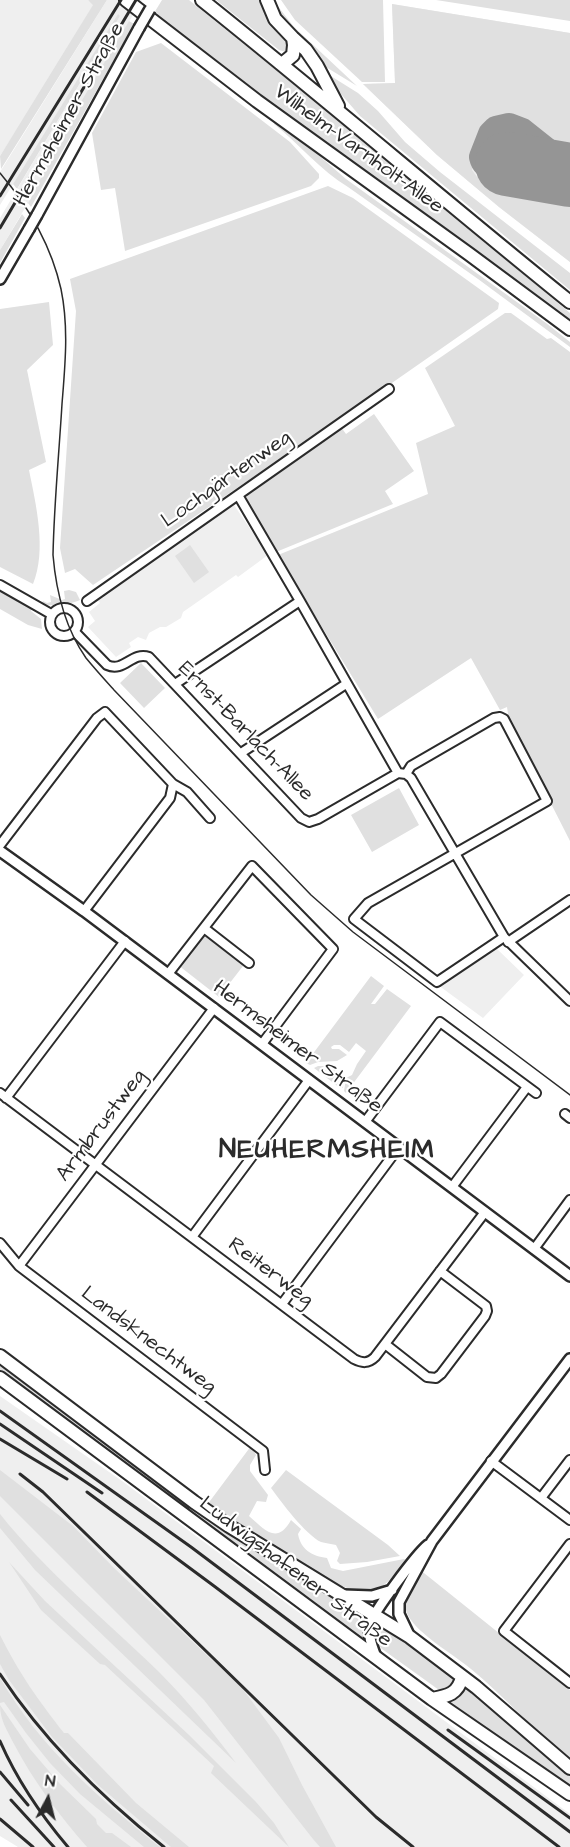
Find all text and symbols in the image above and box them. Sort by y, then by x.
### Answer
street label: Hermsheimer Straße [9,19,131,211]
street label: Wilhelm-Varnholt-Allee [268,80,448,220]
street label: Lochgärtenweg [157,426,297,534]
street label: Ernst-Barlach-Allee [172,657,318,807]
street label: Hermsheimer Straße [207,976,387,1120]
street label: Armbrustweg [52,1065,152,1187]
district label: NEUHERMSHEIM [219,1135,435,1167]
street label: Reiterweg [222,1233,318,1313]
street label: Landsknechtweg [75,1282,221,1400]
street label: Ludwigshafener Straße [194,1492,396,1654]
north arrow [18,1769,78,1829]
text: N [44,1770,57,1793]

